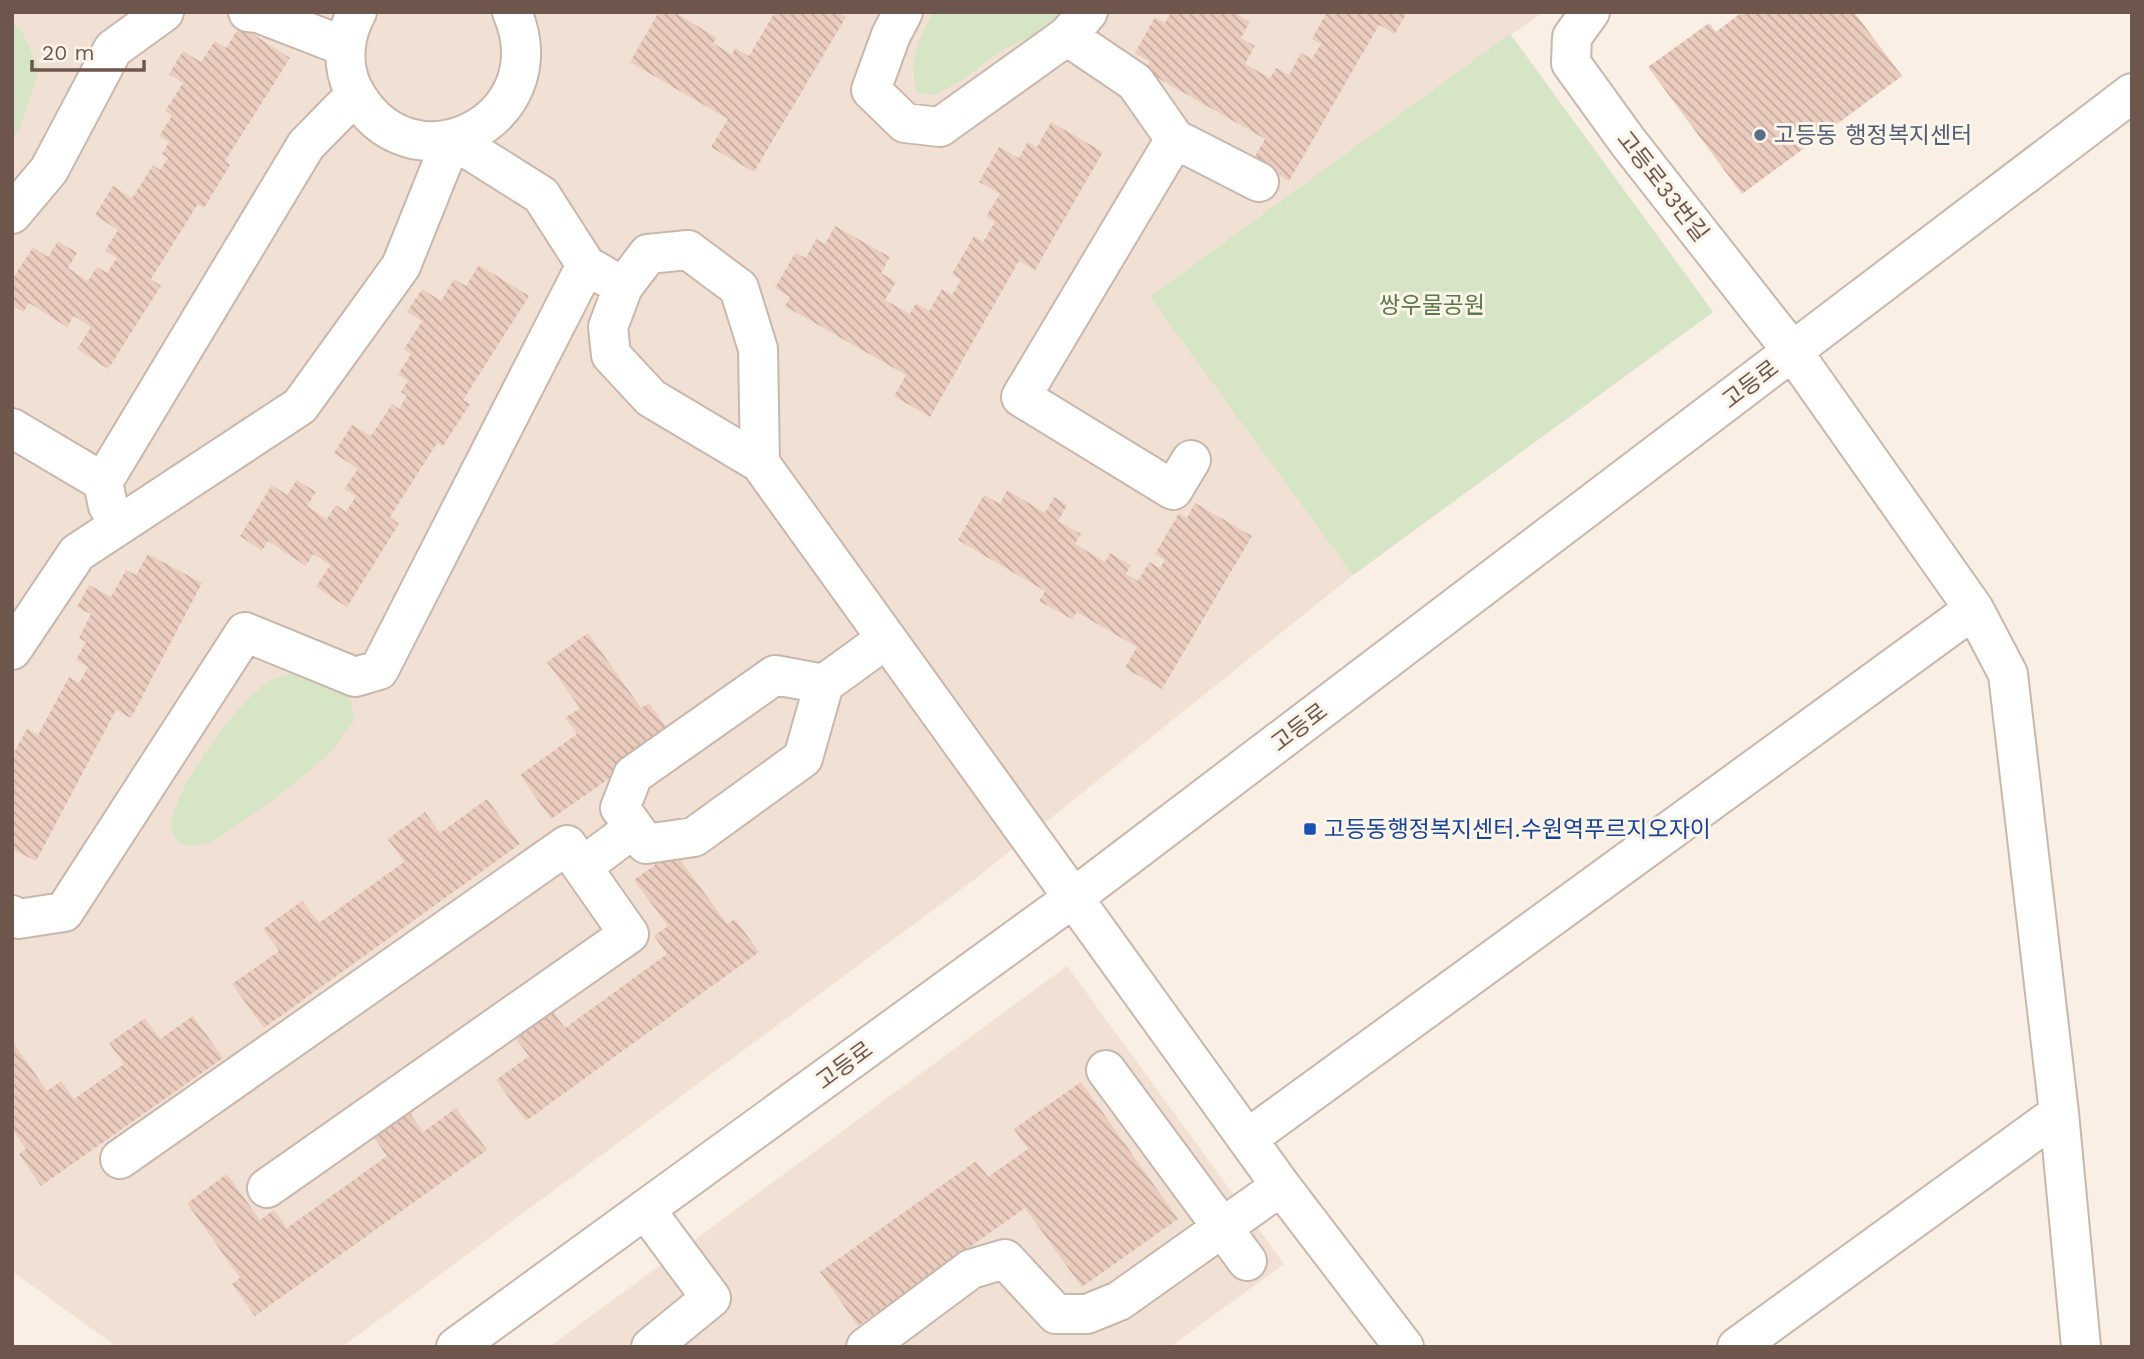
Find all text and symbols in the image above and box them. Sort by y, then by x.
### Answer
scale bar [32,28,144,72]
text: 20 m [42,40,94,65]
place label: 고등동 행정복지센터 [1774,122,1972,149]
street label: 고등로33번길 [1611,126,1714,247]
marker: 고등동 행정복지센터 [1752,127,1768,143]
park label: 쌍우물공원 [1379,292,1485,319]
street label: 고등로 [1717,355,1784,414]
street label: 고등로 [1266,698,1333,757]
place label: 고등동행정복지센터.수원역푸르지오자이 [1324,816,1711,843]
marker: 고등동행정복지센터.수원역푸르지오자이 [1302,821,1318,837]
street label: 고등로 [811,1036,878,1095]

